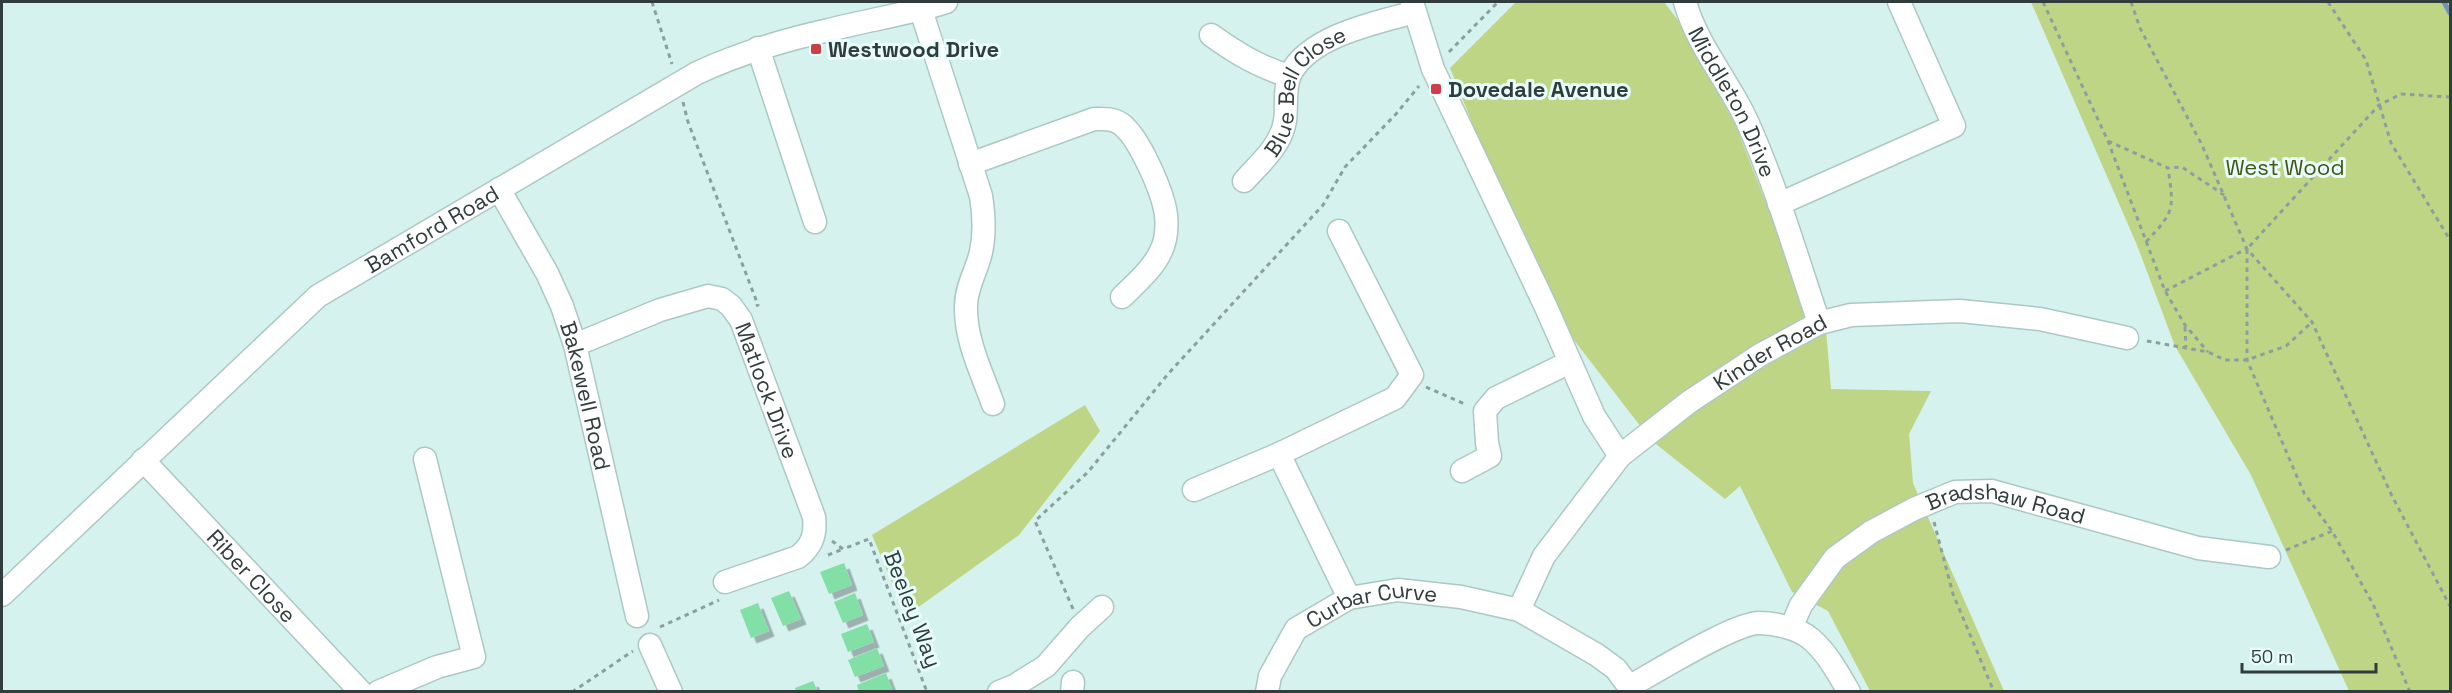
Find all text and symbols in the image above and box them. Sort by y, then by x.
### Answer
street label: Blue Bell Close [1258,20,1350,162]
street label: Middleton Drive [1682,22,1783,181]
place label: Westwood Drive [828,35,999,63]
marker: Westwood Drive [809,42,823,56]
place label: Dovedale Avenue [1448,75,1629,103]
marker: Dovedale Avenue [1429,82,1443,96]
park label: West Wood [2225,153,2345,181]
street label: Bamford Road [360,179,504,279]
street label: Kinder Road [1708,307,1832,396]
street label: Bakewell Road [554,318,617,473]
street label: Matlock Drive [729,318,805,463]
street label: Bradshaw Road [1921,477,2089,530]
street label: Riber Close [201,523,303,629]
street label: Beeley Way [878,547,948,671]
street label: Curbar Curve [1301,575,1439,634]
scale bar [2242,636,2376,674]
text: 50 m [2251,645,2293,668]

